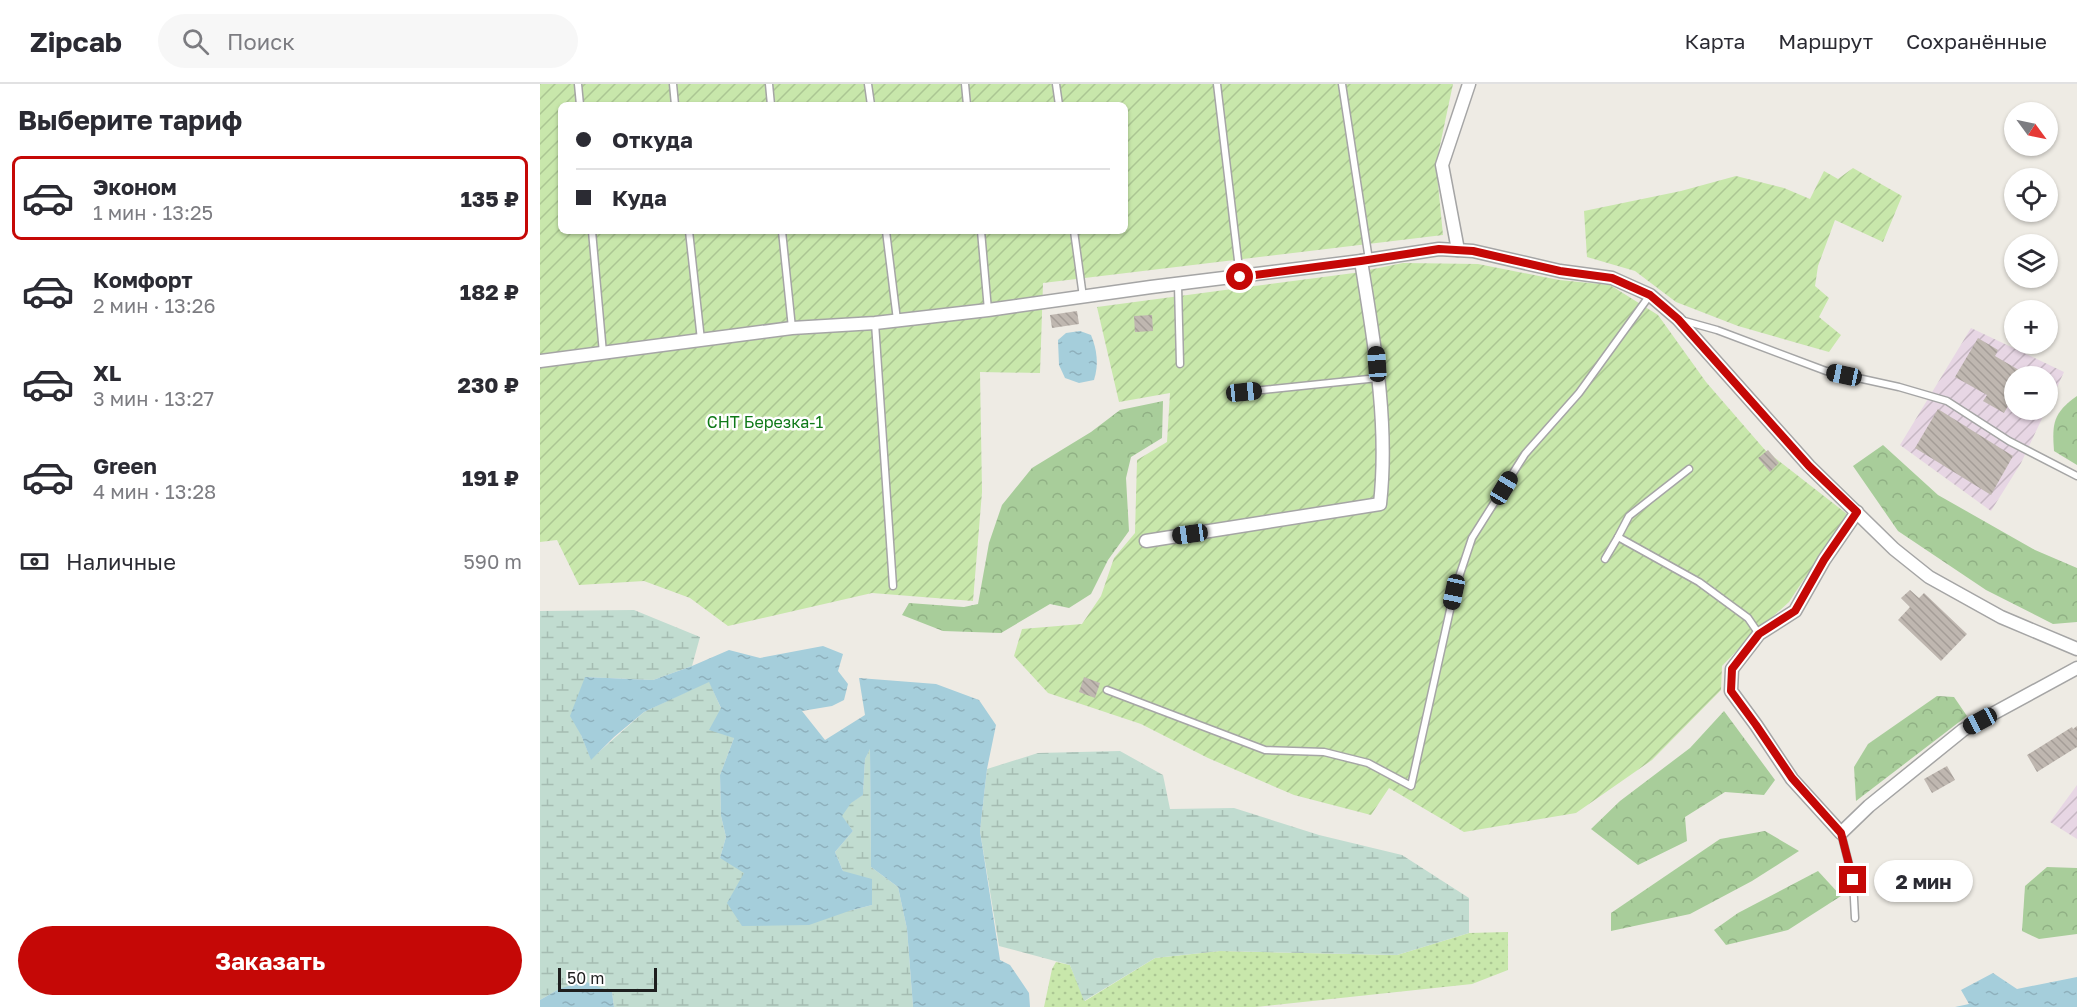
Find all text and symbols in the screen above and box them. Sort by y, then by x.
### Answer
search box [158,14,578,68]
text: Zipcab [30,25,122,58]
icon: search [179,25,212,58]
text: Поиск [227,28,295,55]
text: Карта [1684,28,1745,54]
text: Маршрут [1778,28,1873,54]
text: Сохранённые [1906,28,2047,54]
north arrow [2004,102,2058,156]
map controls [2004,102,2058,420]
text: Выберите тариф [18,104,242,136]
text: Откуда [612,126,693,153]
button: locate [2004,168,2058,222]
icon: car [21,171,75,225]
text: Эконом [93,173,177,200]
text: Куда [612,184,667,211]
text: 135 ₽ [460,185,519,212]
text: 1 мин · 13:25 [93,200,213,224]
button: layers [2004,234,2058,288]
route start [1226,263,1253,290]
icon: car [21,264,75,318]
text: Комфорт [93,266,193,293]
text: 182 ₽ [460,278,519,305]
text: 2 мин · 13:26 [93,293,216,317]
button: + [2004,300,2058,354]
car [1367,345,1387,383]
icon: car [21,357,75,411]
text: XL [93,359,121,386]
car [1825,362,1863,388]
button: − [2004,366,2058,420]
text: 230 ₽ [458,371,519,398]
car [1225,381,1263,403]
text: 3 мин · 13:27 [93,386,214,410]
park label: СНТ Березка-1 [707,412,823,432]
icon: car [21,450,75,504]
text: Green [93,452,157,479]
text: 191 ₽ [462,464,519,491]
car [1487,468,1521,508]
text: 4 мин · 13:28 [93,479,216,503]
car [1171,523,1209,545]
icon: cash [18,545,51,578]
text: Наличные [66,548,176,575]
text: 590 m [463,549,522,573]
car [1441,573,1467,611]
car [1960,705,2000,737]
callout: 2 мин [1874,859,1973,901]
route end [1839,866,1866,893]
text: 2 мин [1896,869,1952,893]
button: Заказать [18,926,522,995]
scale bar [558,965,657,992]
text: 50 m [567,968,604,988]

